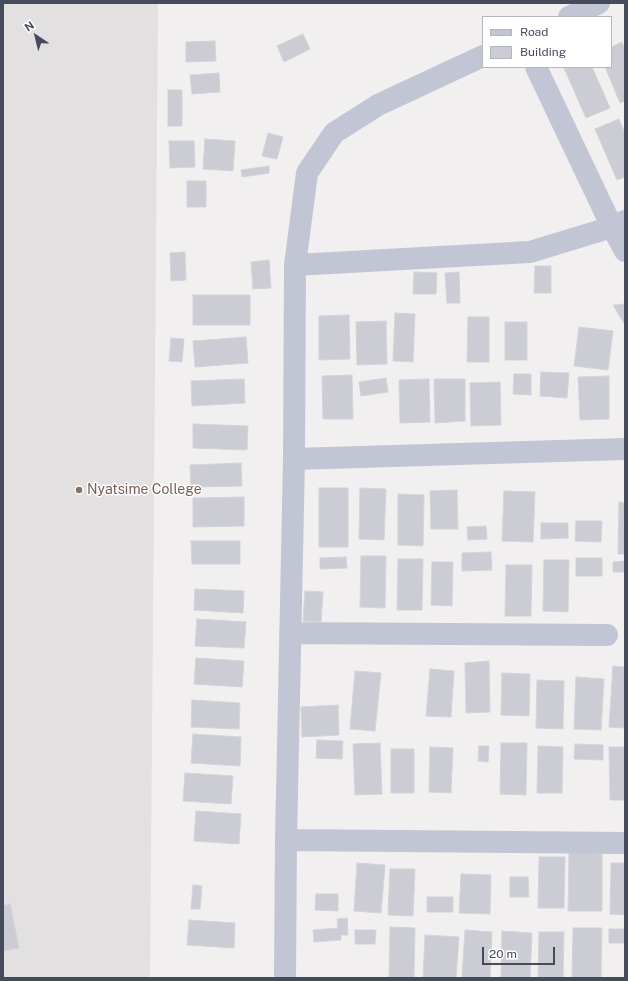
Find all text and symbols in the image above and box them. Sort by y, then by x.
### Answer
north arrow [16,16,56,56]
legend [482,16,612,68]
text: N [22,19,36,34]
text: Road [520,25,548,39]
text: Building [520,45,566,59]
place label: Nyatsime College [87,482,202,498]
marker: Nyatsime College [74,485,84,495]
scale bar [484,939,557,965]
text: 20 m [489,947,517,961]

